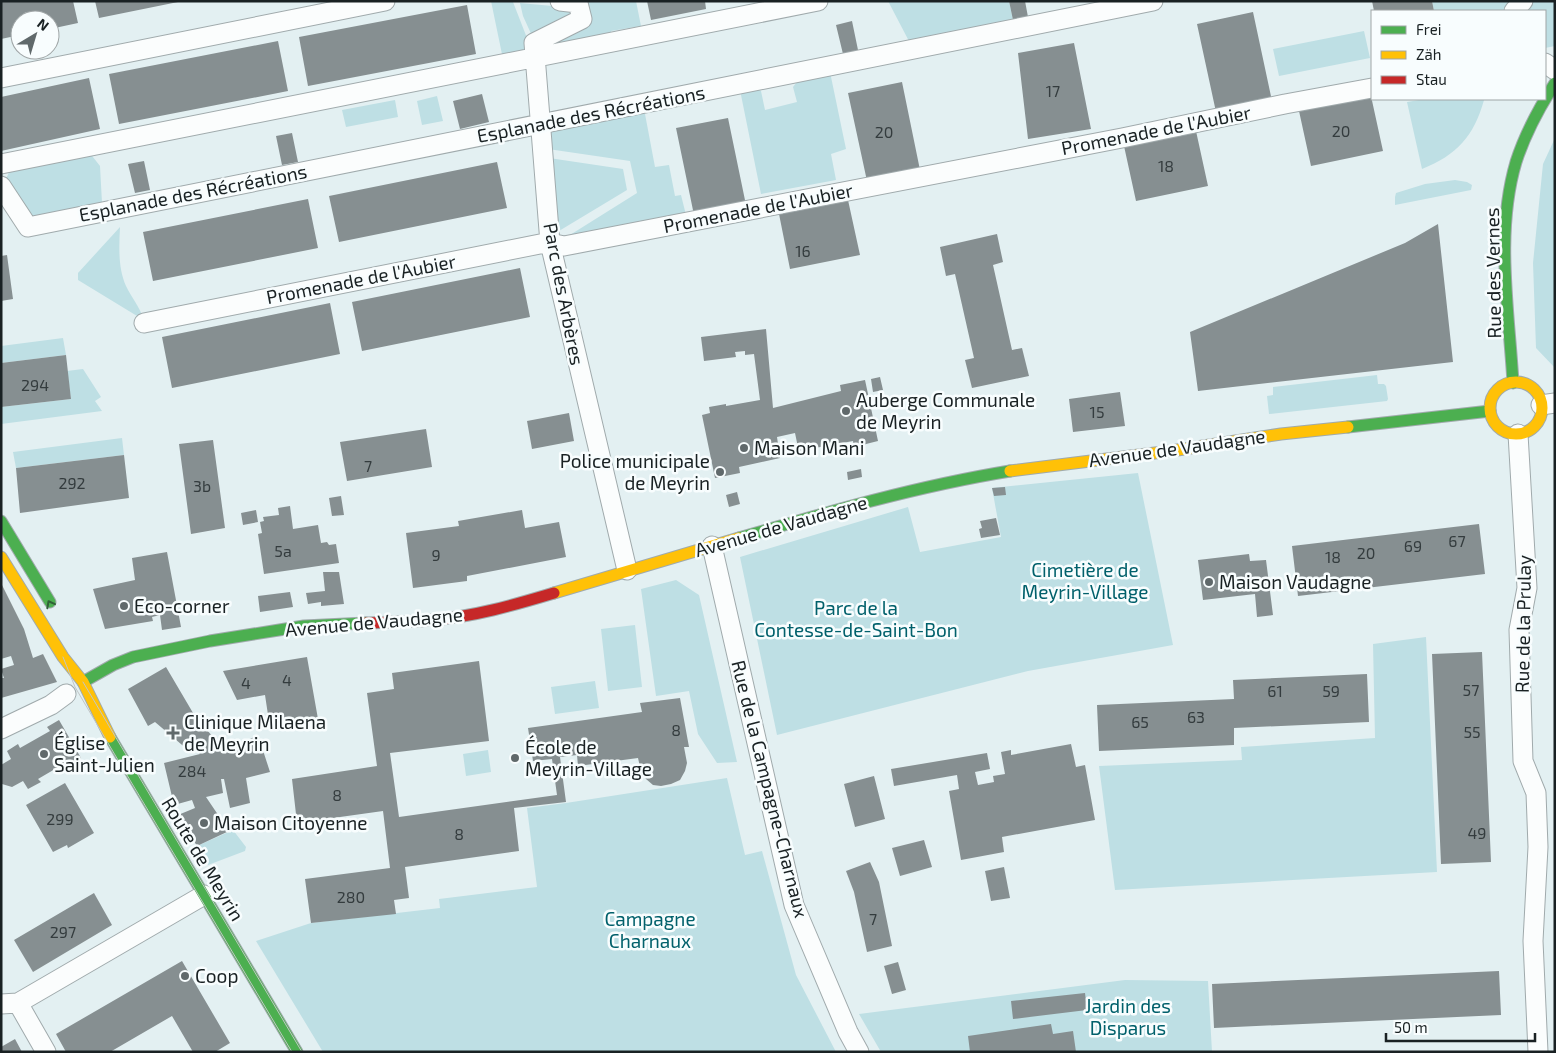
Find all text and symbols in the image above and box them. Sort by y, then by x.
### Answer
north arrow [10,10,60,60]
legend [1371,10,1546,100]
text: N [34,15,53,34]
text: Frei [1416,20,1441,38]
text: Zäh [1416,45,1441,63]
text: Stau [1416,70,1447,88]
street label: Esplanade des Récréations [475,80,707,147]
house number: 17 [1046,81,1060,100]
street label: Promenade de l'Aubier [1059,100,1253,159]
house number: 20 [1332,121,1350,140]
house number: 20 [875,122,893,141]
house number: 18 [1158,156,1174,175]
street label: Esplanade des Récréations [77,159,309,226]
street label: Promenade de l'Aubier [661,178,855,237]
street label: Rue des Vernes [1480,207,1505,339]
street label: Parc des Arbères [539,221,590,367]
house number: 16 [795,241,811,260]
street label: Promenade de l'Aubier [264,249,458,308]
house number: 294 [21,375,49,394]
place label: Auberge Communale de Meyrin [856,388,1035,433]
house number: 15 [1090,402,1104,421]
marker: Auberge Communale de Meyrin [840,405,852,417]
street label: Avenue de Vaudagne [1087,424,1267,471]
place label: Maison Mani [754,436,864,459]
marker: Maison Mani [738,442,750,454]
place label: Police municipale de Meyrin [560,449,710,494]
house number: 7 [364,456,372,475]
marker: Police municipale de Meyrin [714,466,726,478]
house number: 292 [58,473,86,492]
house number: 3b [193,476,211,495]
street label: Avenue de Vaudagne [692,490,870,561]
house number: 67 [1448,531,1466,550]
house number: 69 [1404,536,1422,555]
house number: 5a [274,541,292,560]
house number: 20 [1357,543,1375,562]
house number: 9 [431,545,441,564]
house number: 18 [1325,547,1341,566]
street label: Rue de la Prulay [1510,555,1535,693]
park label: Cimetière de Meyrin-Village [1021,558,1149,603]
place label: Maison Vaudagne [1219,570,1372,593]
marker: Maison Vaudagne [1203,576,1215,588]
place label: Eco-corner [134,594,230,617]
park label: Parc de la Contesse-de-Saint-Bon [754,596,958,641]
marker: Eco-corner [118,600,130,612]
one-way arrow [47,601,57,610]
street label: Avenue de Vaudagne [284,602,464,641]
street label: Rue de la Campagne-Charnaux [727,658,814,920]
house number: 4 [282,670,292,689]
house number: 4 [241,673,251,692]
house number: 57 [1463,680,1479,699]
house number: 61 [1267,681,1283,700]
house number: 59 [1322,681,1340,700]
house number: 63 [1187,707,1205,726]
place label: Clinique Milaena de Meyrin [184,710,326,755]
house number: 65 [1131,712,1149,731]
house number: 8 [671,720,681,739]
house number: 55 [1463,722,1481,741]
marker: Clinique Milaena de Meyrin [166,726,180,740]
place label: Église Saint-Julien [54,731,155,776]
place label: École de Meyrin-Village [525,735,652,780]
marker: Église Saint-Julien [38,748,50,760]
marker: École de Meyrin-Village [509,752,521,764]
house number: 284 [178,761,206,780]
house number: 8 [332,785,342,804]
street label: Route de Meyrin [157,793,249,925]
house number: 299 [46,809,74,828]
place label: Maison Citoyenne [214,811,367,834]
marker: Maison Citoyenne [198,817,210,829]
house number: 49 [1468,823,1487,842]
house number: 8 [454,824,464,843]
house number: 280 [337,887,365,906]
park label: Campagne Charnaux [604,907,696,952]
house number: 7 [869,909,877,928]
house number: 297 [50,922,76,941]
place label: Coop [195,964,238,987]
marker: Coop [179,970,191,982]
park label: Jardin des Disparus [1085,994,1171,1039]
scale bar [1386,1010,1535,1042]
text: 50 m [1394,1018,1428,1036]

